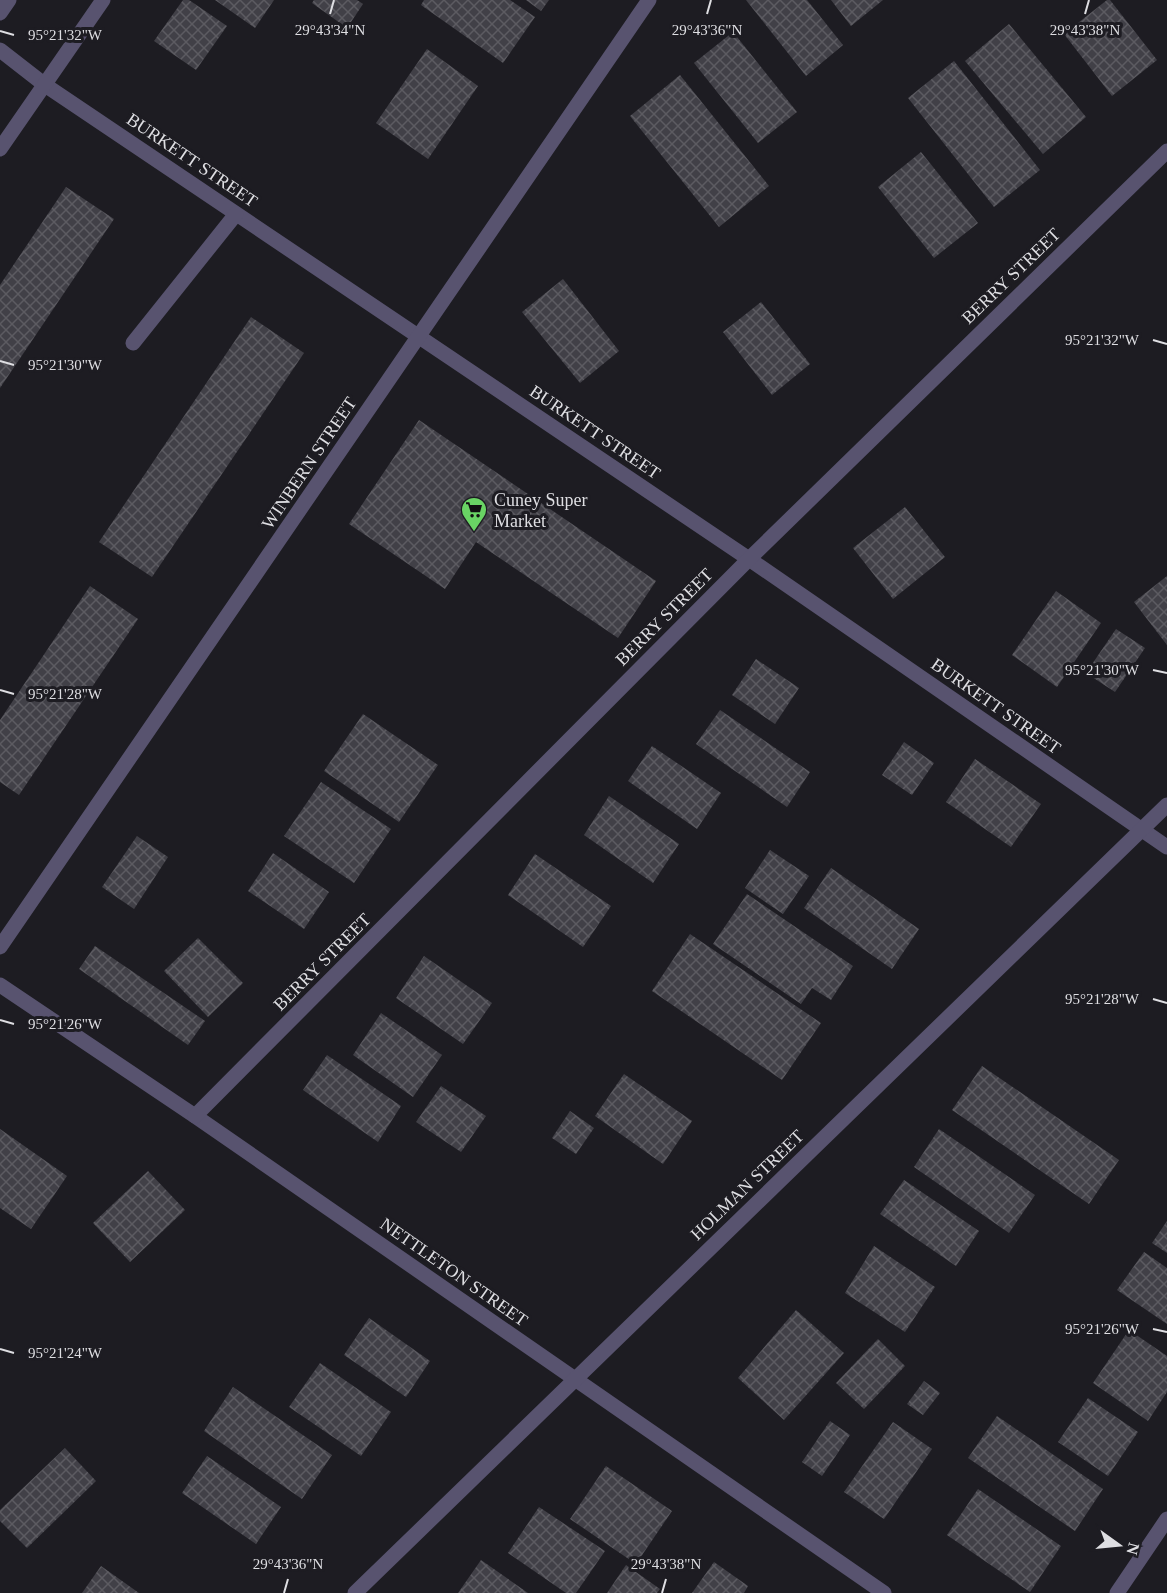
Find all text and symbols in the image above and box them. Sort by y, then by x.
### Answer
text: 29°43'34"N [295,22,365,38]
text: 29°43'36"N [672,22,742,38]
text: 29°43'38"N [1050,22,1120,38]
text: 95°21'32"W [28,27,103,43]
street label: BURKETT STREET [123,109,261,211]
street label: BERRY STREET [958,224,1064,328]
text: 95°21'32"W [1065,332,1140,348]
text: 95°21'30"W [28,357,103,373]
street label: BURKETT STREET [526,381,664,483]
street label: WINBERN STREET [258,393,360,533]
place label: Cuney Super Market [494,490,588,531]
supermarket icon: Cuney Super Market [459,495,489,533]
street label: BERRY STREET [611,564,717,670]
street label: BURKETT STREET [928,654,1064,758]
text: 95°21'30"W [1065,662,1140,678]
text: 95°21'28"W [28,686,103,702]
street label: BERRY STREET [269,909,375,1015]
text: 95°21'28"W [1065,991,1140,1007]
text: 95°21'26"W [28,1016,103,1032]
street label: HOLMAN STREET [686,1126,808,1244]
street label: NETTLETON STREET [377,1214,531,1330]
text: 95°21'26"W [1065,1321,1140,1337]
text: 95°21'24"W [28,1345,103,1361]
north arrow [1089,1515,1149,1575]
text: N [1123,1541,1143,1557]
text: 29°43'36"N [253,1556,323,1572]
text: 29°43'38"N [631,1556,701,1572]

